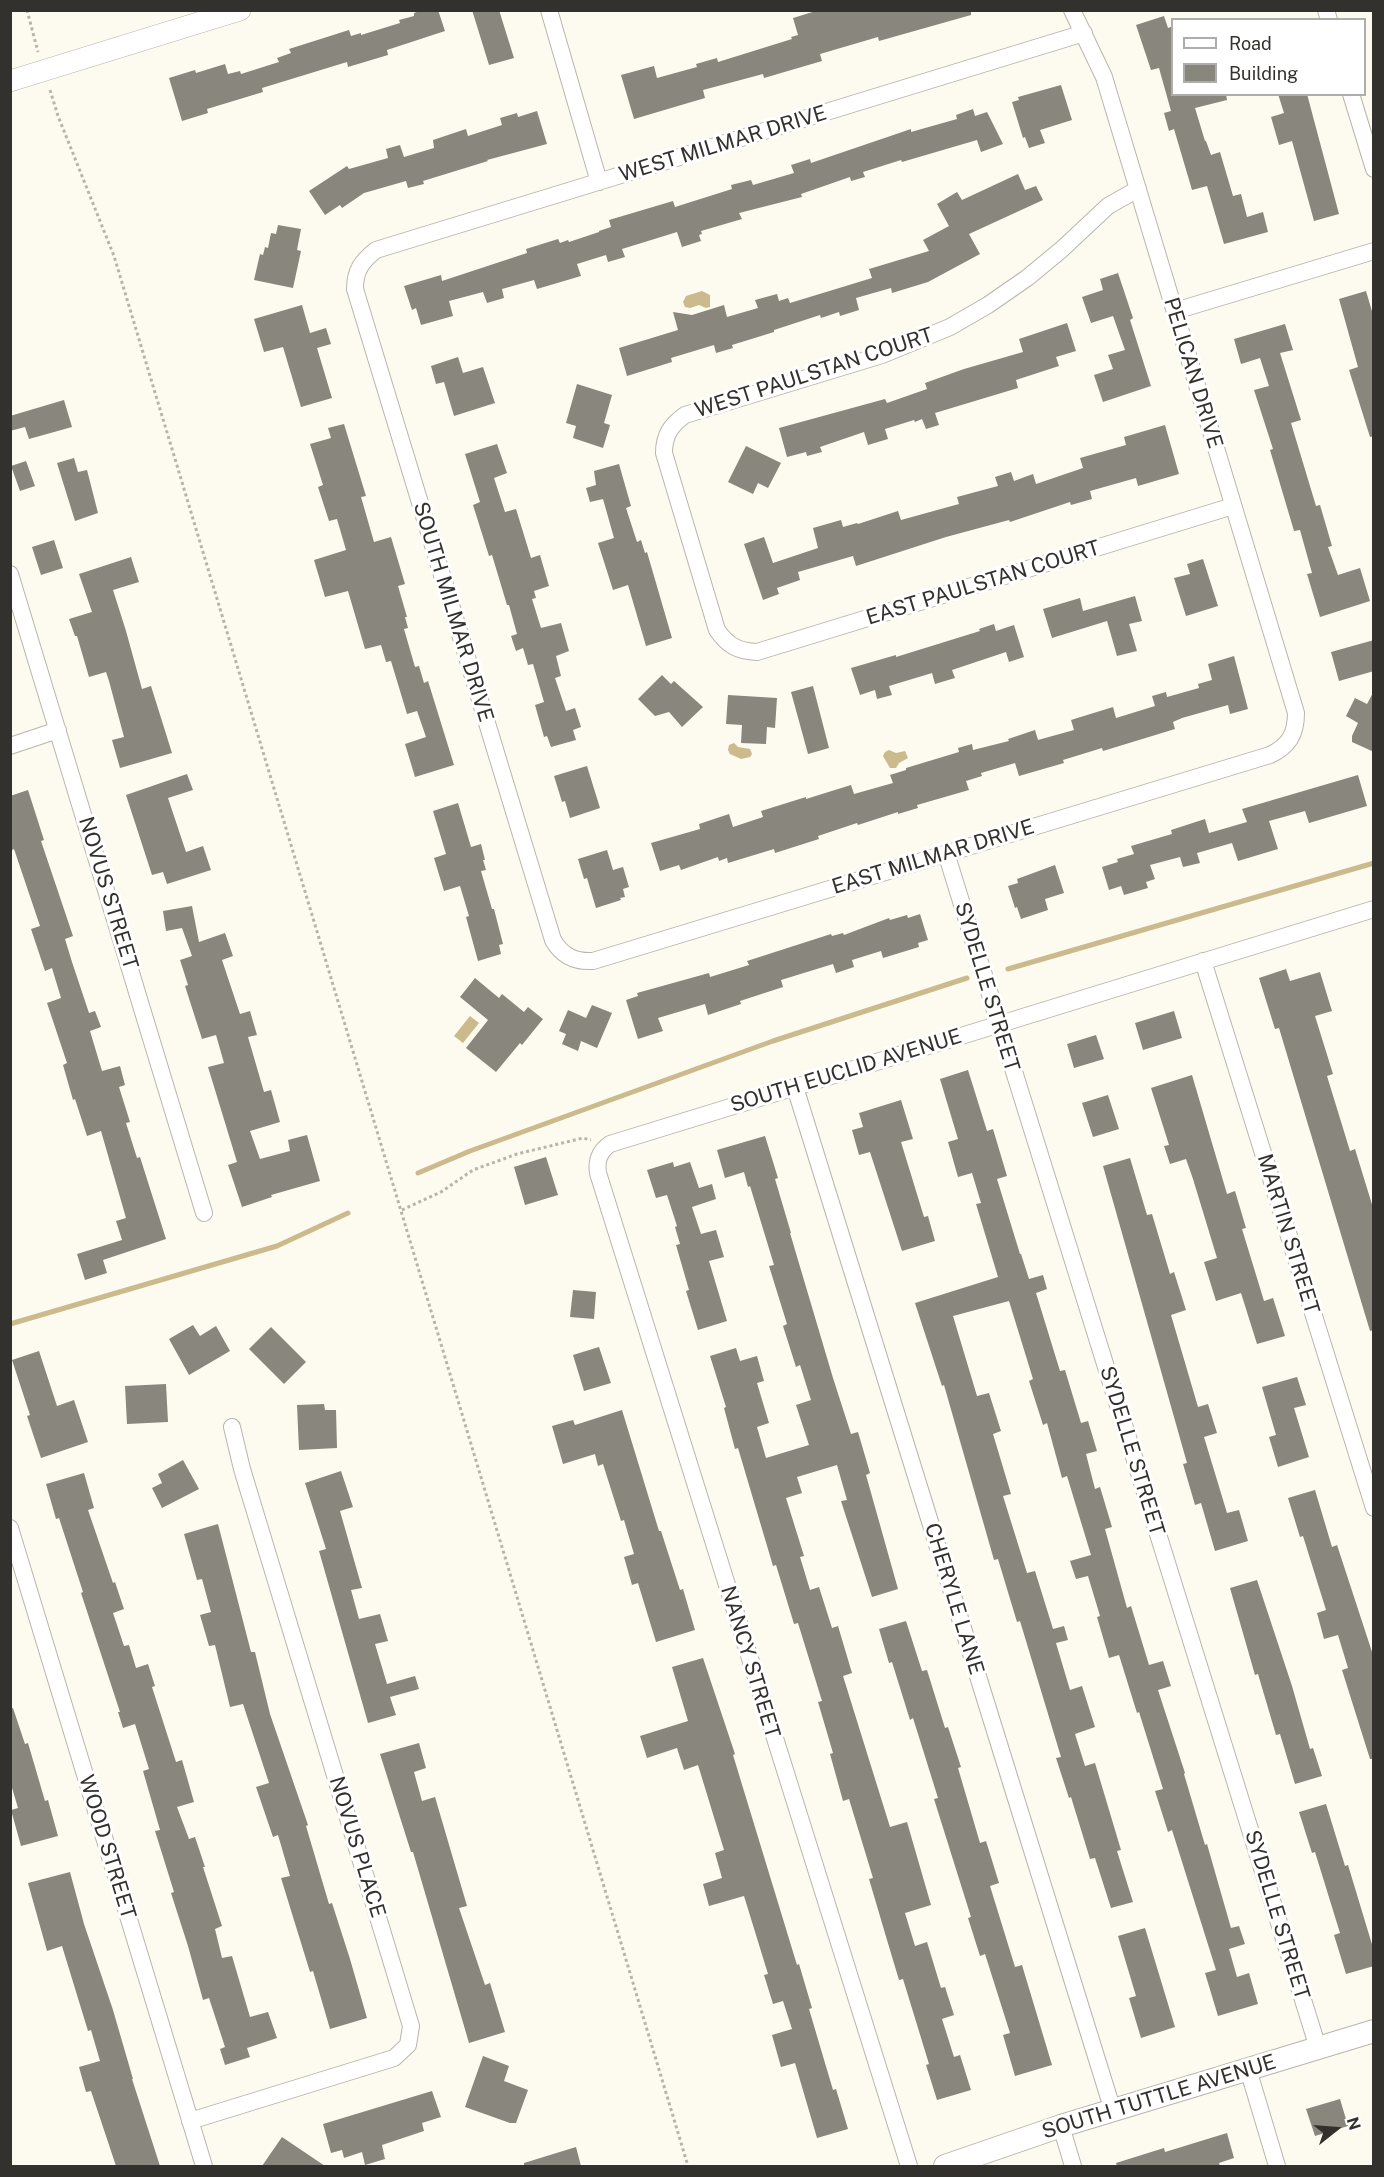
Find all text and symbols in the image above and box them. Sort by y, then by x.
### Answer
legend [1171,18,1366,96]
text: Road [1229,33,1272,54]
text: Building [1229,63,1298,84]
street label: WEST MILMAR DRIVE [616,100,830,188]
street label: PELICAN DRIVE [1158,294,1228,452]
street label: WEST PAULSTAN COURT [692,323,936,423]
street label: SOUTH MILMAR DRIVE [408,499,498,725]
street label: EAST PAULSTAN COURT [863,535,1103,631]
street label: NOVUS STREET [73,814,143,972]
street label: EAST MILMAR DRIVE [829,814,1037,900]
street label: SYDELLE STREET [949,899,1025,1075]
street label: SOUTH EUCLID AVENUE [727,1024,965,1118]
street label: MARTIN STREET [1252,1151,1324,1317]
street label: SYDELLE STREET [1094,1363,1170,1539]
street label: CHERYLE LANE [919,1520,989,1678]
street label: NANCY STREET [715,1583,785,1741]
street label: WOOD STREET [73,1772,141,1922]
street label: NOVUS PLACE [324,1773,390,1921]
street label: SYDELLE STREET [1239,1827,1315,2003]
street label: SOUTH TUTTLE AVENUE [1039,2049,1279,2145]
north arrow [1306,2099,1366,2159]
text: N [1343,2115,1365,2132]

